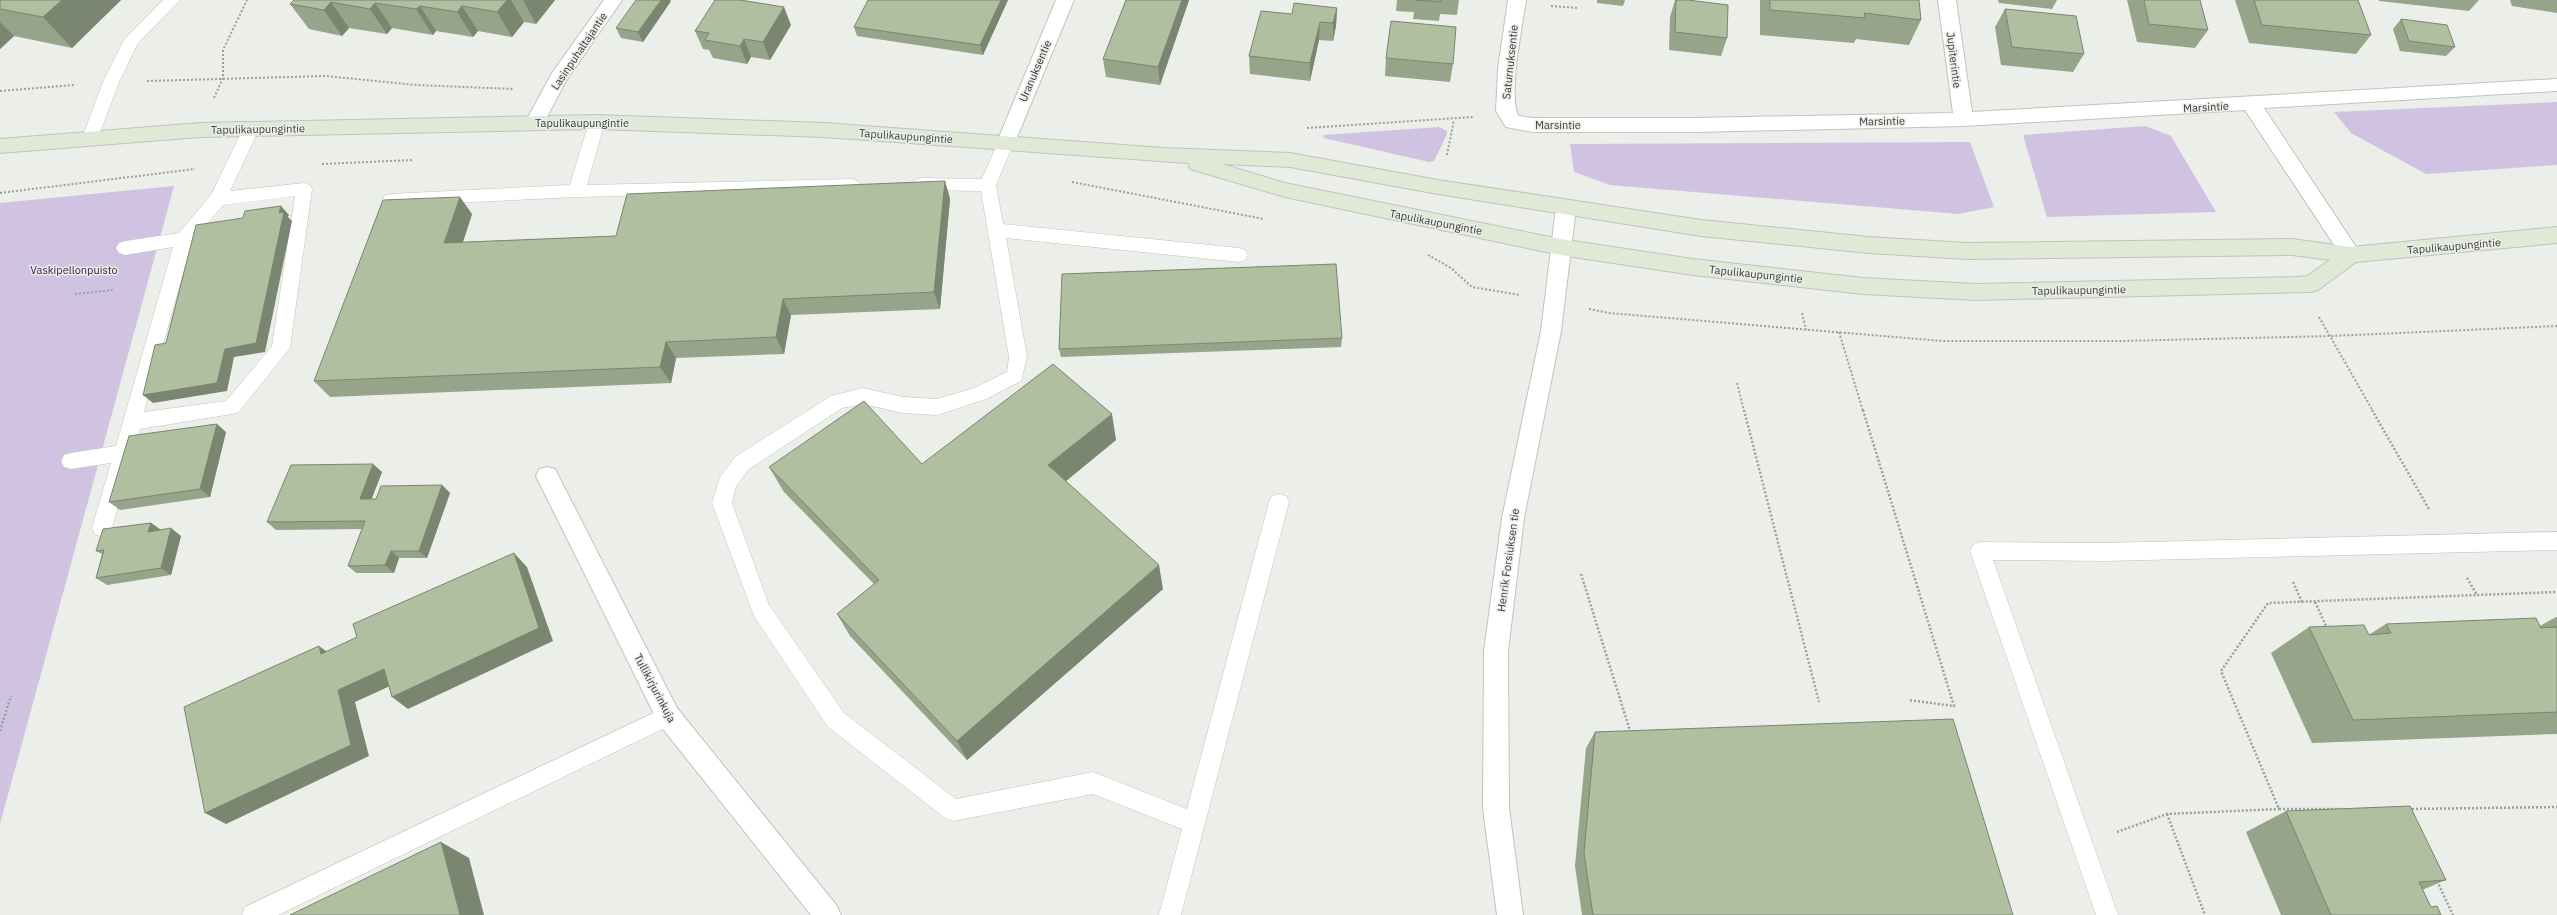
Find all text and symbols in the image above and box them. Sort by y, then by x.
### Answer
street label: Lasinpuhaltajantie [548,9,610,93]
street label: Saturnuksentie [1499,24,1521,100]
street label: Jupiterintie [1944,31,1964,89]
street label: Uranuksentie [1016,38,1054,104]
street label: Marsintie [2183,99,2229,115]
street label: Marsintie [1859,114,1905,128]
street label: Tapulikaupungintie [535,116,629,130]
street label: Marsintie [1535,118,1581,132]
street label: Tapulikaupungintie [211,121,305,137]
street label: Tapulikaupungintie [859,126,953,146]
street label: Tapulikaupungintie [1389,206,1483,238]
street label: Tapulikaupungintie [2407,235,2501,257]
street label: Tapulikaupungintie [1709,262,1803,286]
park label: Vaskipellonpuisto [30,263,118,277]
street label: Tapulikaupungintie [2032,282,2126,298]
street label: Henrik Forsiuksen tie [1494,507,1522,613]
street label: Tullikirjurinkuja [631,651,679,725]

